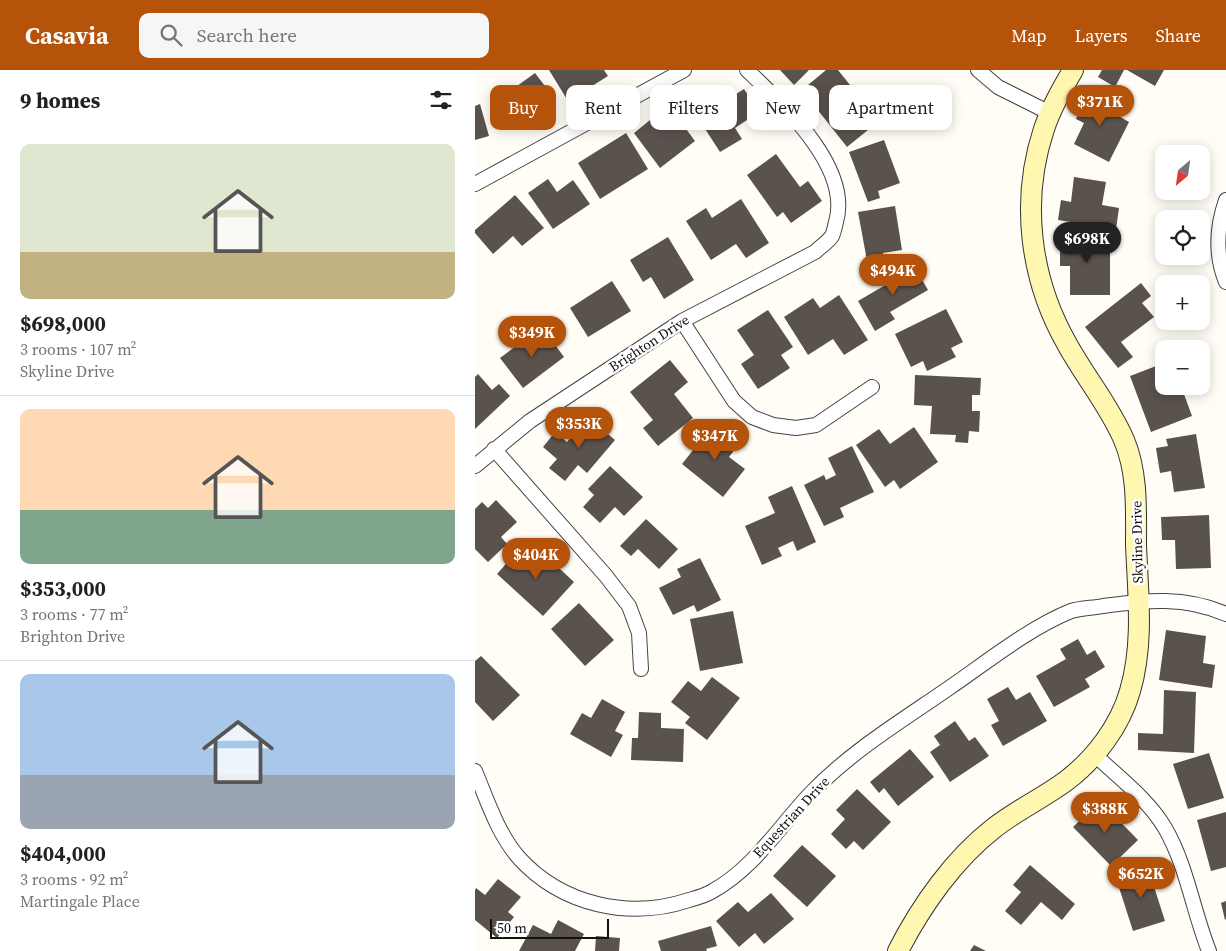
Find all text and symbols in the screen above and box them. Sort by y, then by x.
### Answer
search box [139,13,489,58]
text: Casavia [25,19,109,52]
icon: search [157,21,185,49]
text: Search here [197,22,297,48]
text: Map [1011,23,1046,48]
text: Layers [1074,23,1127,48]
text: Share [1155,23,1201,48]
chip: Buy [490,85,556,130]
chip: Rent [566,85,640,130]
chip: Filters [650,85,737,130]
chip: New [747,85,819,130]
chip: Apartment [829,85,952,130]
pin: $371K [1065,85,1135,127]
text: 9 homes [20,86,100,115]
icon: filters [427,86,455,114]
text: $371K [1077,90,1123,112]
north arrow [1155,145,1210,200]
map controls [1155,145,1210,395]
icon: home [193,176,283,266]
button: locate [1155,210,1210,265]
pin: $698K [1052,222,1122,264]
text: $698K [1064,227,1110,249]
pin: $494K [858,254,928,296]
text: $494K [870,259,916,281]
button: + [1155,275,1210,330]
text: $698,000 [20,309,106,338]
street label: Brighton Drive [605,310,693,376]
pin: $349K [497,316,567,358]
text: $349K [509,321,555,343]
text: 3 rooms · 107 m² [20,338,136,360]
button: − [1155,340,1210,395]
text: Skyline Drive [20,360,114,382]
pin: $353K [544,406,614,449]
text: $353K [556,412,602,434]
pin: $347K [680,418,750,461]
text: $347K [692,424,738,446]
icon: home [193,442,283,532]
street label: Skyline Drive [1126,501,1148,583]
pin: $404K [501,538,571,580]
text: $404K [513,543,559,565]
text: $353,000 [20,574,106,603]
text: 3 rooms · 77 m² [20,603,128,625]
text: Brighton Drive [20,625,125,647]
icon: home [193,707,283,797]
street label: Equestrian Drive [748,772,834,862]
pin: $388K [1070,792,1140,834]
text: $388K [1082,797,1128,819]
text: $404,000 [20,839,106,868]
pin: $652K [1106,856,1176,899]
text: $652K [1118,862,1164,884]
text: 3 rooms · 92 m² [20,868,128,890]
text: Martingale Place [20,890,140,912]
scale bar [490,916,609,939]
text: 50 m [497,918,527,938]

